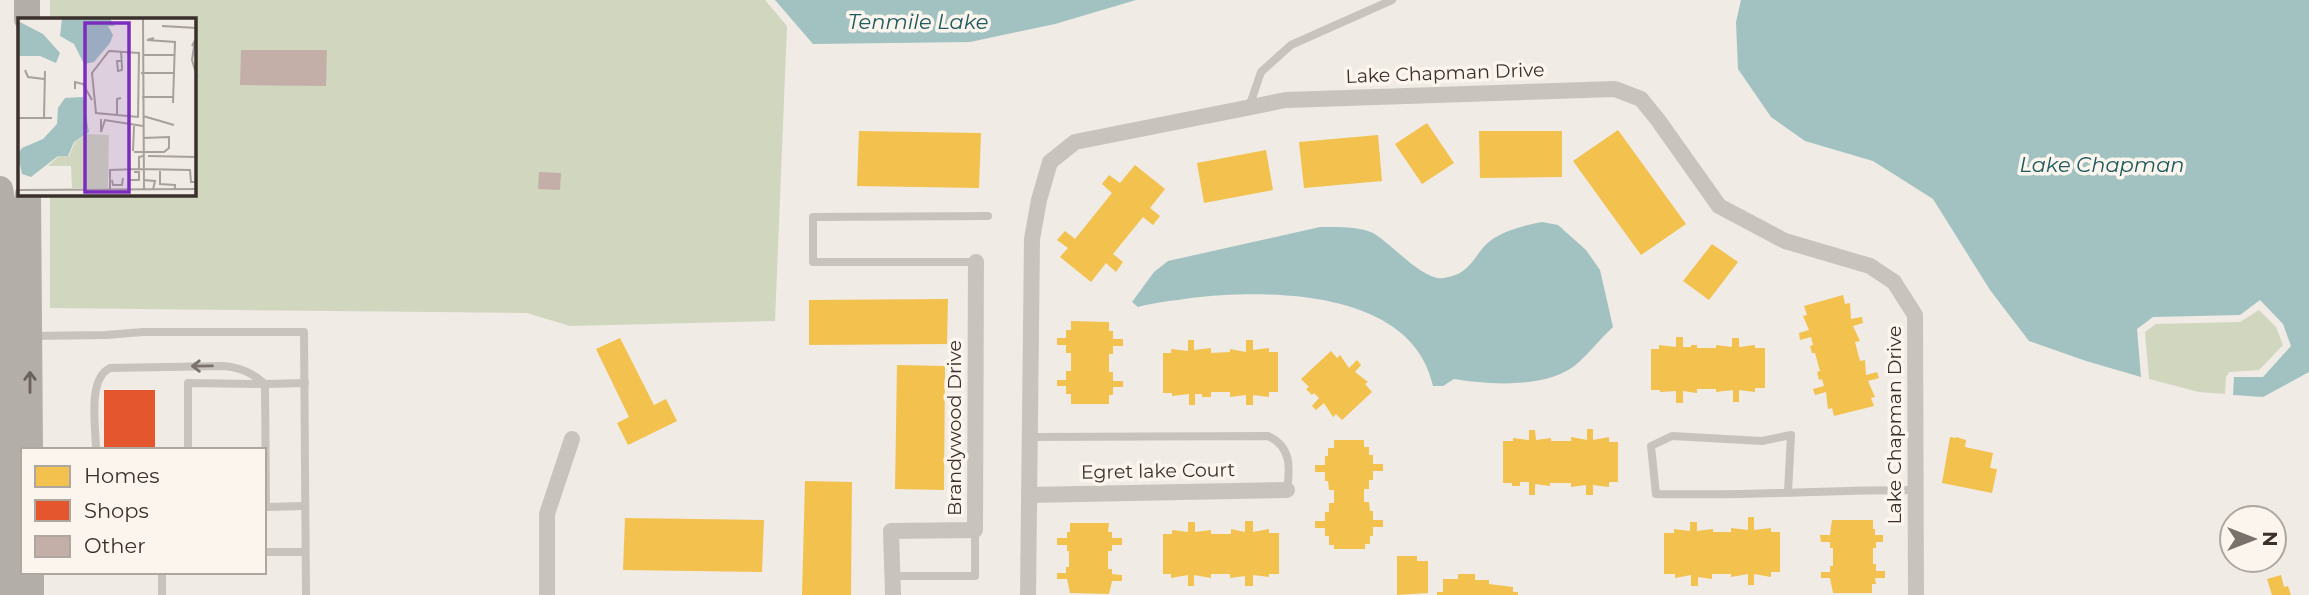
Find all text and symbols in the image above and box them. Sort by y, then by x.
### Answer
water label: Tenmile Lake [848,9,988,34]
inset map [18,18,196,196]
street label: Lake Chapman Drive [1345,58,1545,88]
water label: Lake Chapman [2019,152,2185,177]
street label: Lake Chapman Drive [1883,325,1906,525]
street label: Brandywood Drive [943,340,966,516]
one-way arrow [190,359,213,373]
one-way arrow [23,370,37,393]
legend [21,448,266,574]
street label: Egret lake Court [1081,458,1236,484]
text: Homes [84,463,159,488]
text: Shops [84,498,149,523]
north arrow [2218,504,2288,574]
text: N [2258,531,2281,547]
text: Other [84,533,146,558]

